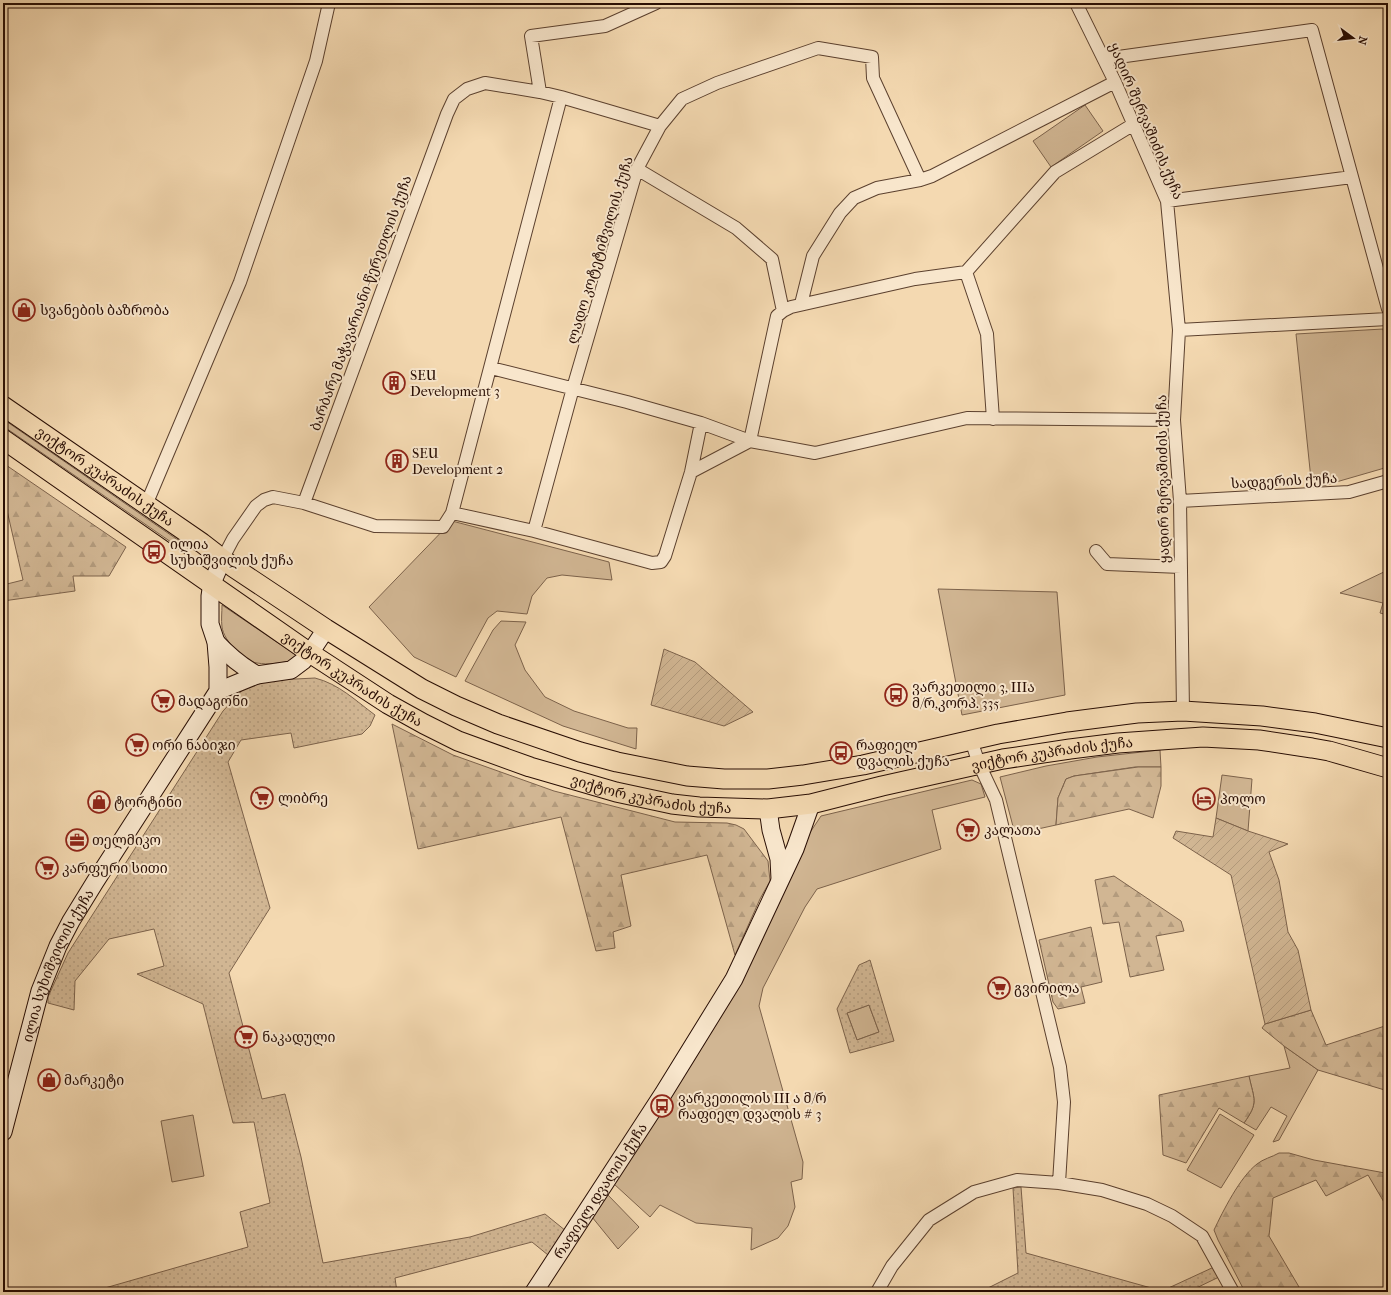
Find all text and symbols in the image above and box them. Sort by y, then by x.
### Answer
north arrow [1333,18,1373,58]
text: N [1355,35,1370,47]
street label: ყადირ შერვაშიძის ქუჩა [1105,40,1187,202]
street label: ლადო კოტეტიშვილის ქუჩა [563,154,637,346]
street label: ბარბარე მაჭავარიანი-წერეთლის ქუჩა [307,173,415,433]
shop icon: სვანების ბაზრობა [11,297,37,323]
place label: სვანების ბაზრობა [40,302,169,319]
place label: SEU Development 3 [410,367,500,400]
building icon: SEU Development 3 [381,370,407,396]
street label: ყადირ შერვაშიძის ქუჩა [1153,395,1173,563]
street label: ვიქტორ კუპრაძის ქუჩა [33,423,177,530]
place label: SEU Development 2 [412,445,503,478]
building icon: SEU Development 2 [384,448,410,474]
street label: სადგერის ქუჩა [1230,470,1338,492]
place label: ილია სუხიშვილის ქუჩა [170,536,294,569]
bus stop icon: ილია სუხიშვილის ქუჩა [141,539,167,565]
street label: ვიქტორ კუპრაძის ქუჩა [279,628,426,730]
place label: ვარკეთილი 3, IIIა მ/რ,კორპ. 335 [912,679,1035,712]
bus stop icon: ვარკეთილი 3, IIIა მ/რ,კორპ. 335 [883,682,909,708]
supermarket icon: მადაგონი [150,688,176,714]
place label: მადაგონი [178,693,248,710]
supermarket icon: ორი ნაბიჯი [124,732,150,758]
street label: ვიქტორ კუპრაძის ქუჩა [970,733,1133,774]
place label: ორი ნაბიჯი [152,737,236,754]
place label: რაფიელ დვალის ქუჩა [856,737,950,770]
bus stop icon: რაფიელ დვალის ქუჩა [828,740,854,766]
street label: ვიქტორ კუპრაძის ქუჩა [569,771,732,816]
supermarket icon: ლიბრე [249,785,275,811]
hotel icon: პოლო [1191,786,1217,812]
shop icon: ტორტინი [86,789,112,815]
place label: ლიბრე [278,790,328,807]
place label: პოლო [1220,791,1266,808]
place label: ტორტინი [114,794,182,811]
supermarket icon: კალათა [955,817,981,843]
place label: კალათა [984,822,1041,839]
office icon: თელმიკო [64,827,90,853]
place label: თელმიკო [92,832,161,849]
supermarket icon: კარფური სითი [34,855,60,881]
place label: კარფური სითი [62,860,168,877]
street label: ილია სუხიშვილის ქუჩა [18,886,97,1044]
supermarket icon: გვირილა [986,975,1012,1001]
place label: გვირილა [1014,980,1080,997]
supermarket icon: ნაკადული [233,1024,259,1050]
place label: ნაკადული [262,1029,335,1046]
shop icon: მარკეტი [36,1067,62,1093]
place label: მარკეტი [64,1072,124,1089]
place label: ვარკეთილის III ა მ/რ რაფიელ დვალის # 3 [678,1090,827,1123]
bus stop icon: ვარკეთილის III ა მ/რ რაფიელ დვალის # 3 [649,1093,675,1119]
street label: რაფიელ დვალის ქუჩა [550,1120,650,1262]

